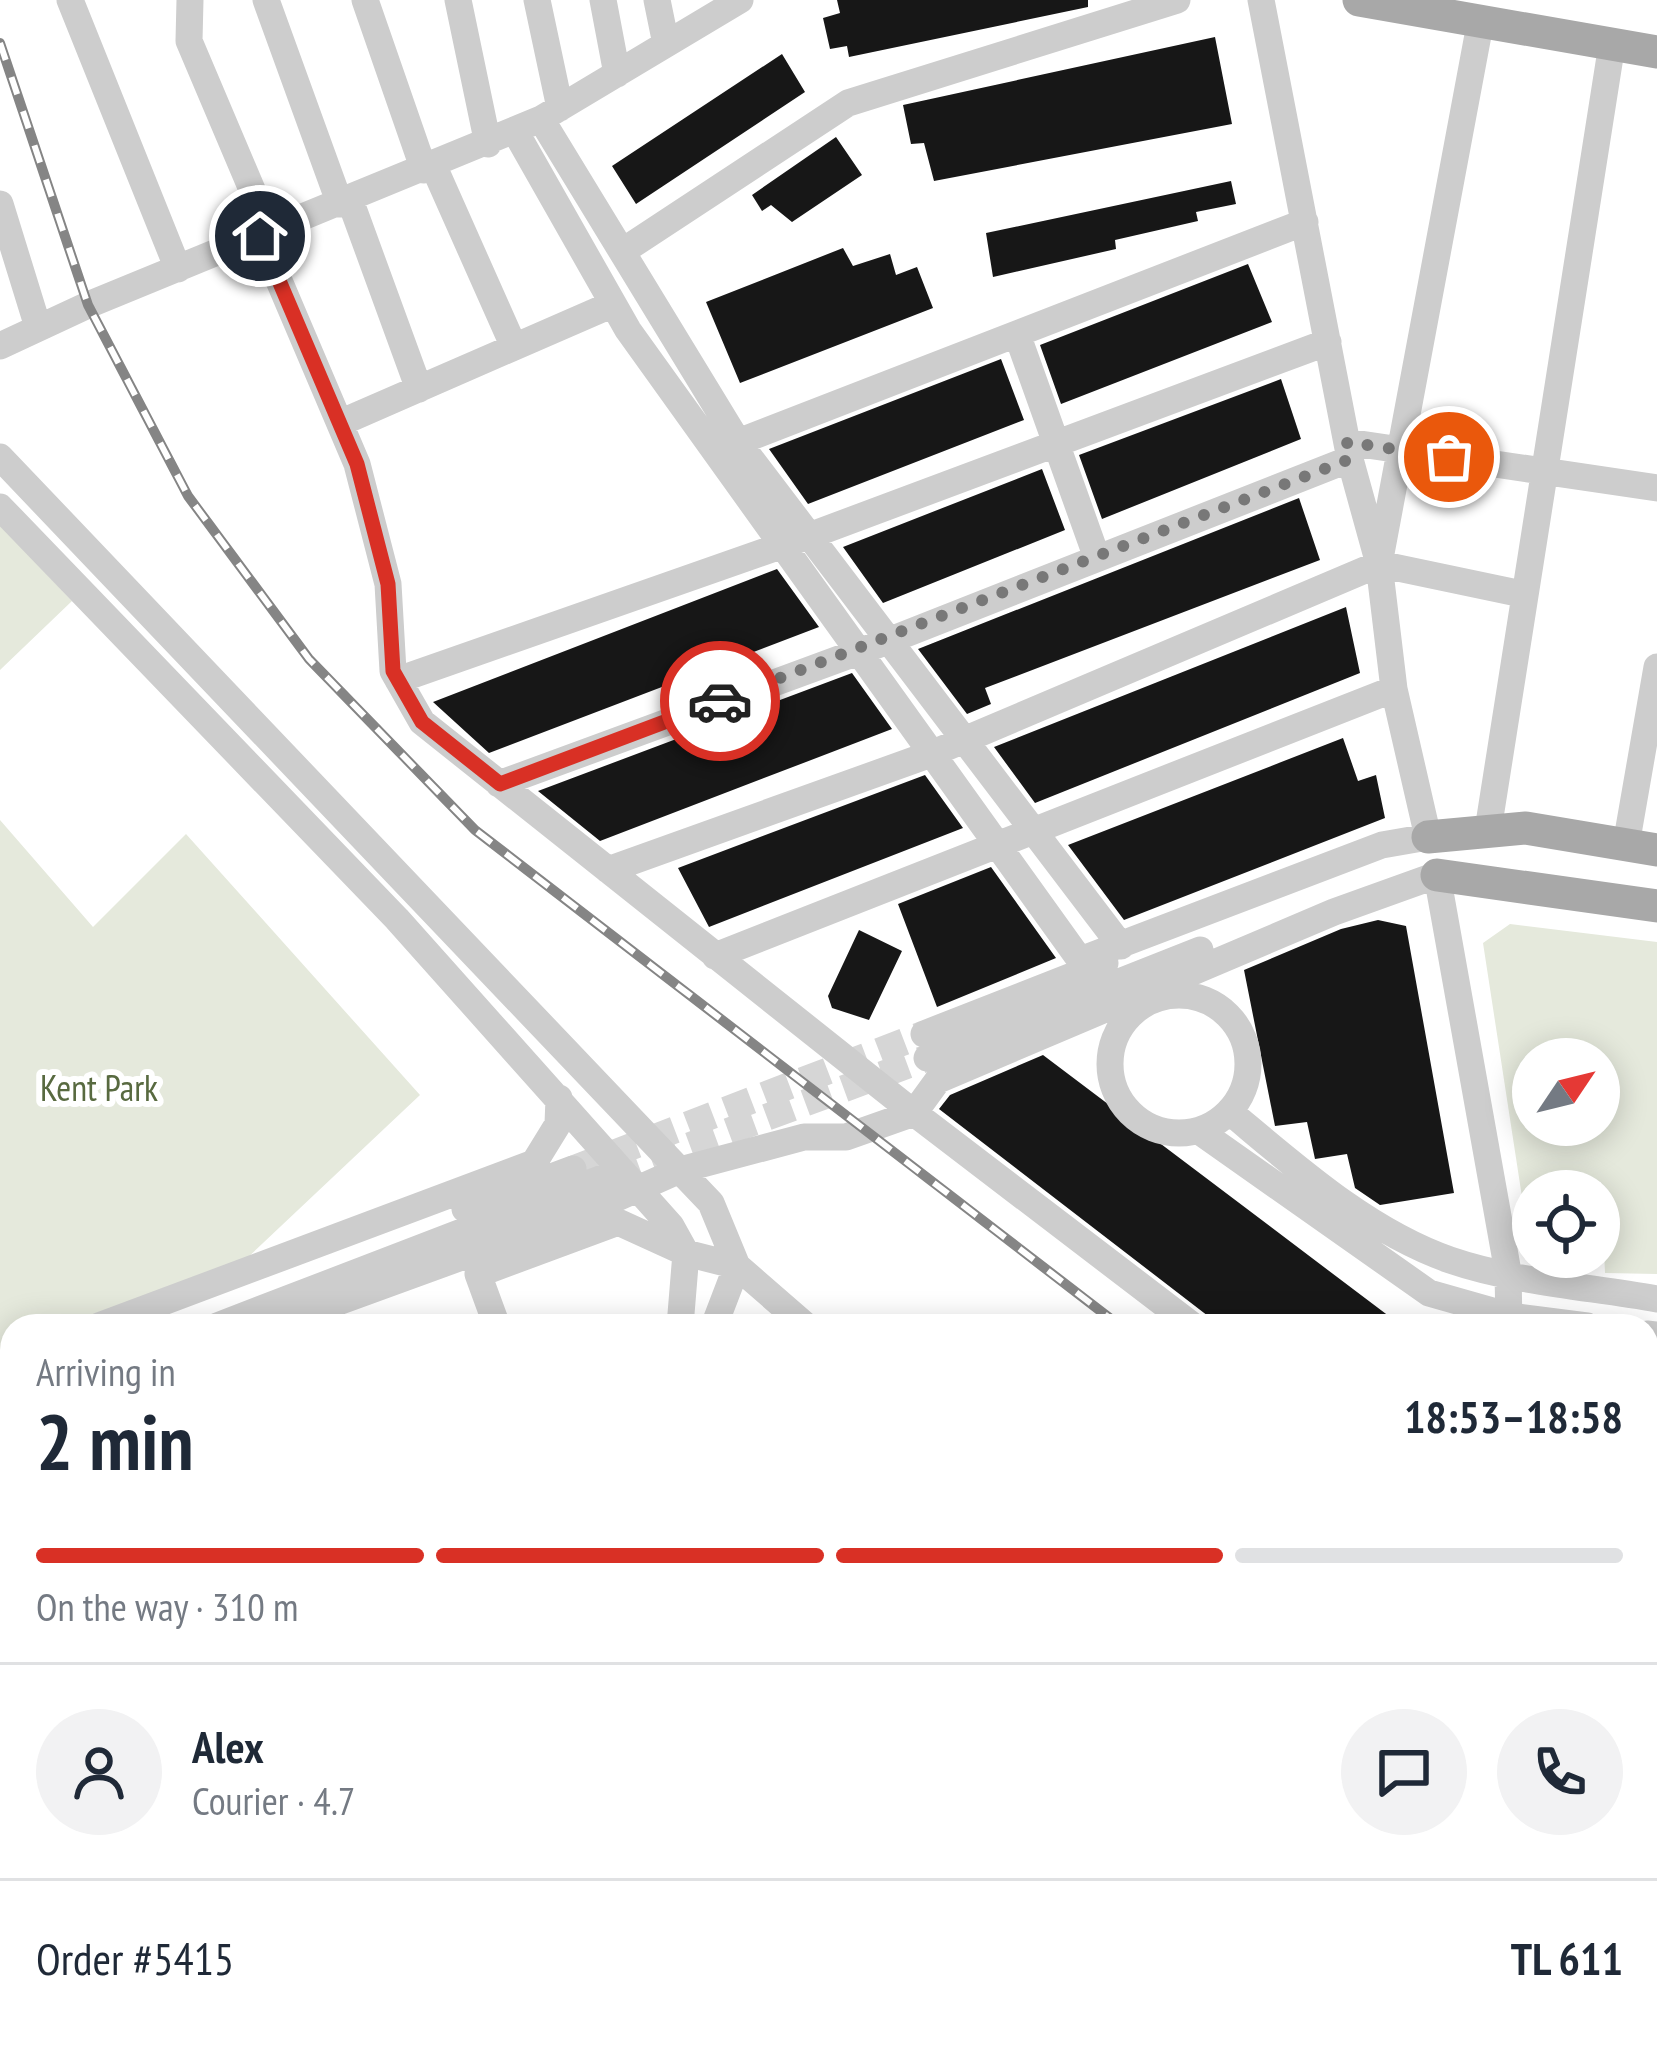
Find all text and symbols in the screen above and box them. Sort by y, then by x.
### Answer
pin [209,185,311,287]
icon: home [227,203,293,269]
pin [1398,406,1500,508]
icon: bag [1416,424,1482,490]
courier [660,641,780,761]
icon: car [687,668,753,734]
north arrow [1512,1038,1620,1146]
map controls [1512,1038,1620,1278]
park label: Kent Park [40,1064,158,1111]
button: locate [1512,1170,1620,1278]
text: Arriving in [36,1346,176,1397]
text: 18:53–18:58 [1404,1387,1623,1445]
text: 2 min [36,1391,194,1492]
text: On the way · 310 m [36,1581,298,1632]
button: person [36,1709,162,1835]
button: chat [1341,1709,1467,1835]
button: phone [1497,1709,1623,1835]
text: Alex [192,1717,264,1775]
text: Courier · 4.7 [192,1775,355,1826]
text: Order #5415 [36,1929,234,1987]
text: TL 611 [1511,1929,1623,1987]

